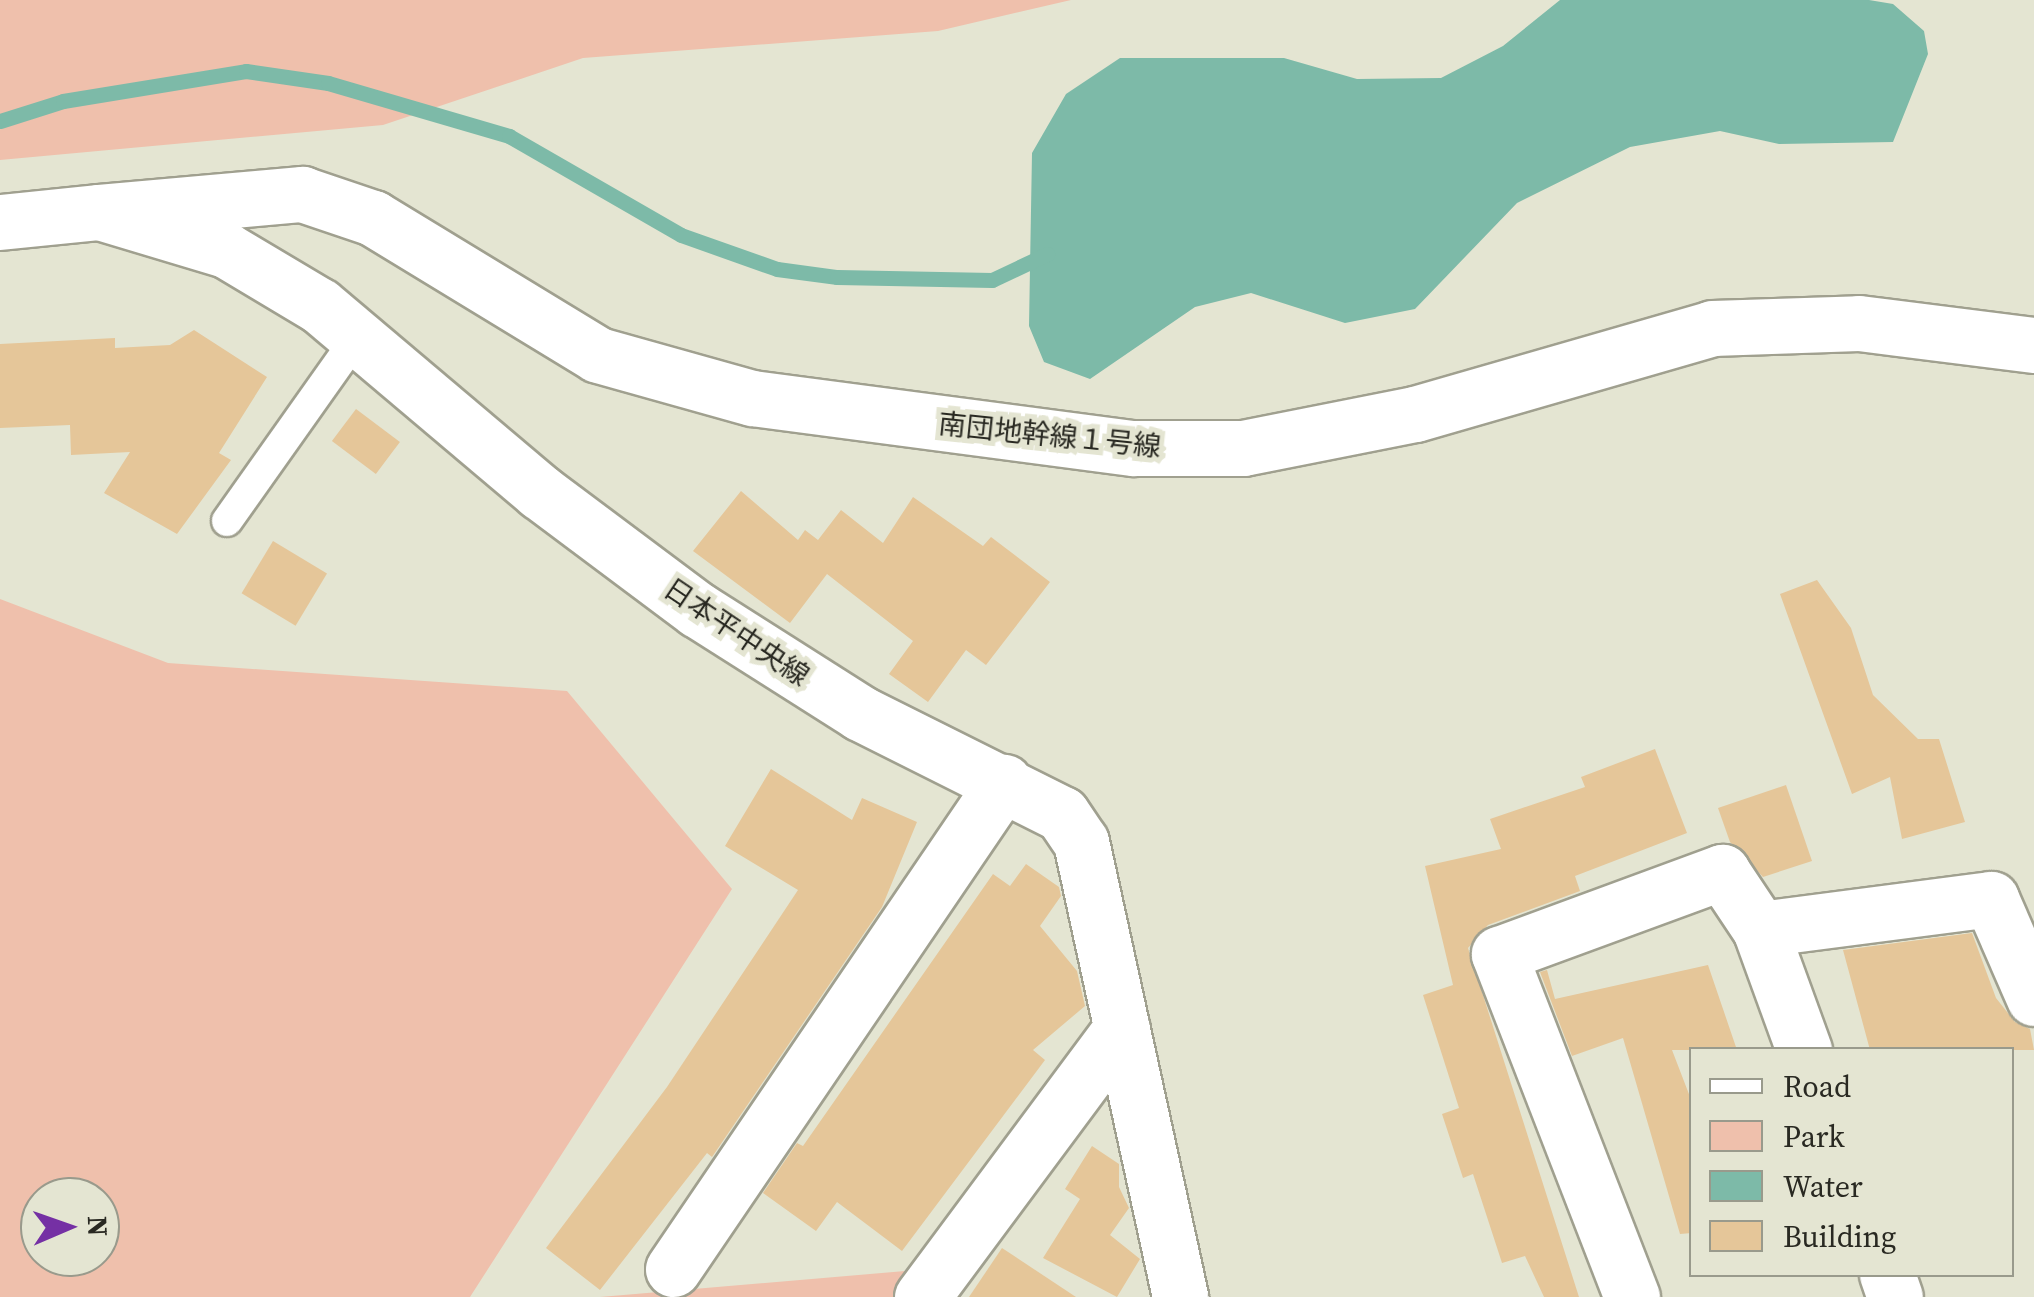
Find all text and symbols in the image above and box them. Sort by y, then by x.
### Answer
street label: 南団地幹線１号線 [937,407,1163,463]
street label: 日本平中央線 [658,571,816,693]
legend [1689,1047,2014,1277]
text: Road [1783,1066,1851,1107]
text: Park [1783,1116,1845,1157]
text: Water [1783,1166,1863,1207]
north arrow [20,1177,120,1277]
text: N [79,1215,117,1237]
text: Building [1783,1216,1896,1257]

